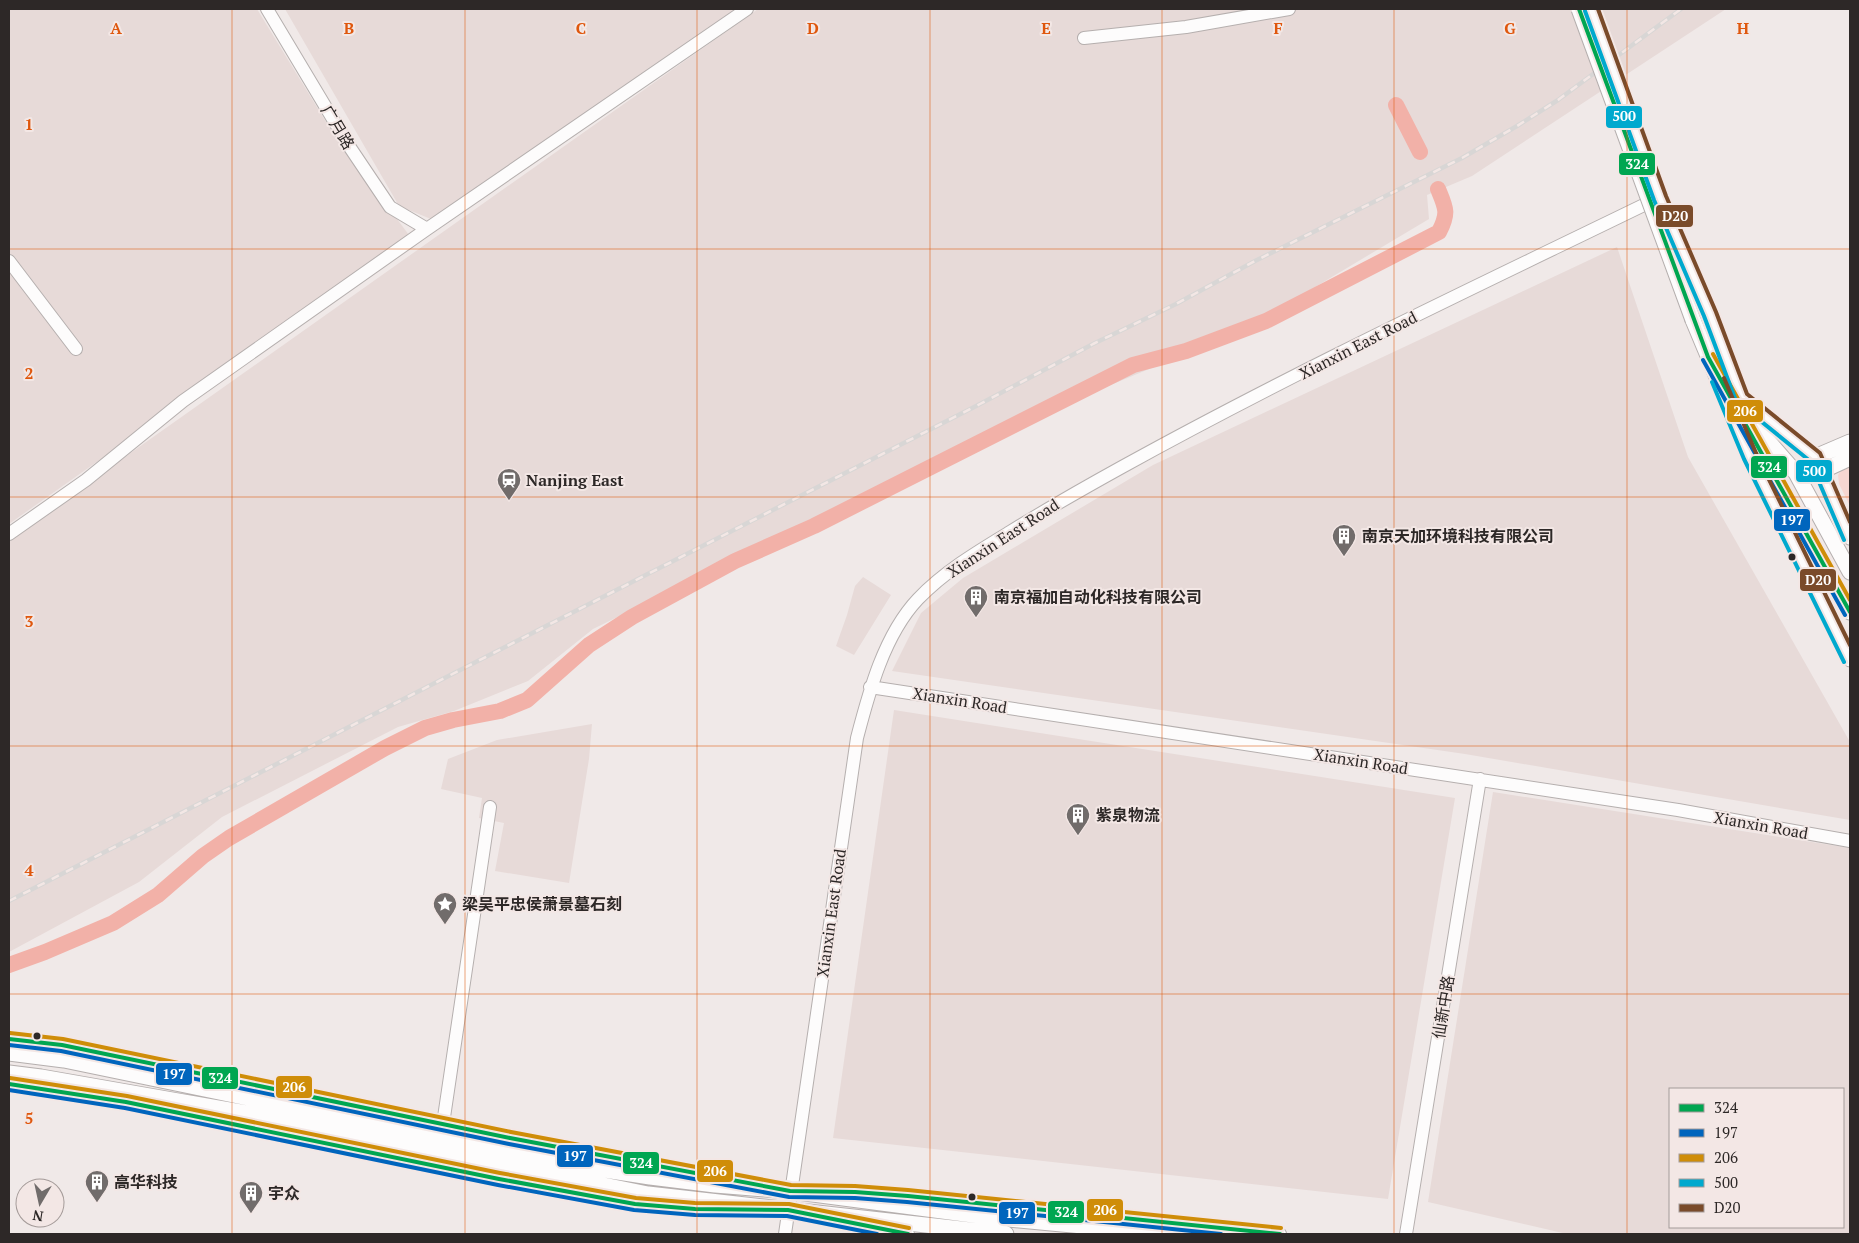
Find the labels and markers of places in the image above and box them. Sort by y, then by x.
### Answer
station icon: Nanjing East [496,467,522,501]
place label: Nanjing East [526,469,624,491]
building icon: 南京天加环境科技有限公司 [1331,523,1357,557]
place label: 南京天加环境科技有限公司 [1362,525,1554,547]
unlabelled marker [1787,552,1797,562]
building icon: 南京福加自动化科技有限公司 [963,584,989,618]
place label: 南京福加自动化科技有限公司 [994,586,1202,608]
building icon: 紫泉物流 [1065,802,1091,836]
place label: 紫泉物流 [1096,804,1160,826]
place icon: 梁吴平忠侯萧景墓石刻 [432,891,458,925]
place label: 梁吴平忠侯萧景墓石刻 [462,893,622,915]
unlabelled marker [32,1031,42,1041]
building icon: 高华科技 [84,1169,110,1203]
place label: 高华科技 [114,1171,178,1193]
building icon: 宇众 [238,1180,264,1214]
place label: 宇众 [268,1182,300,1204]
unlabelled marker [967,1192,977,1202]

